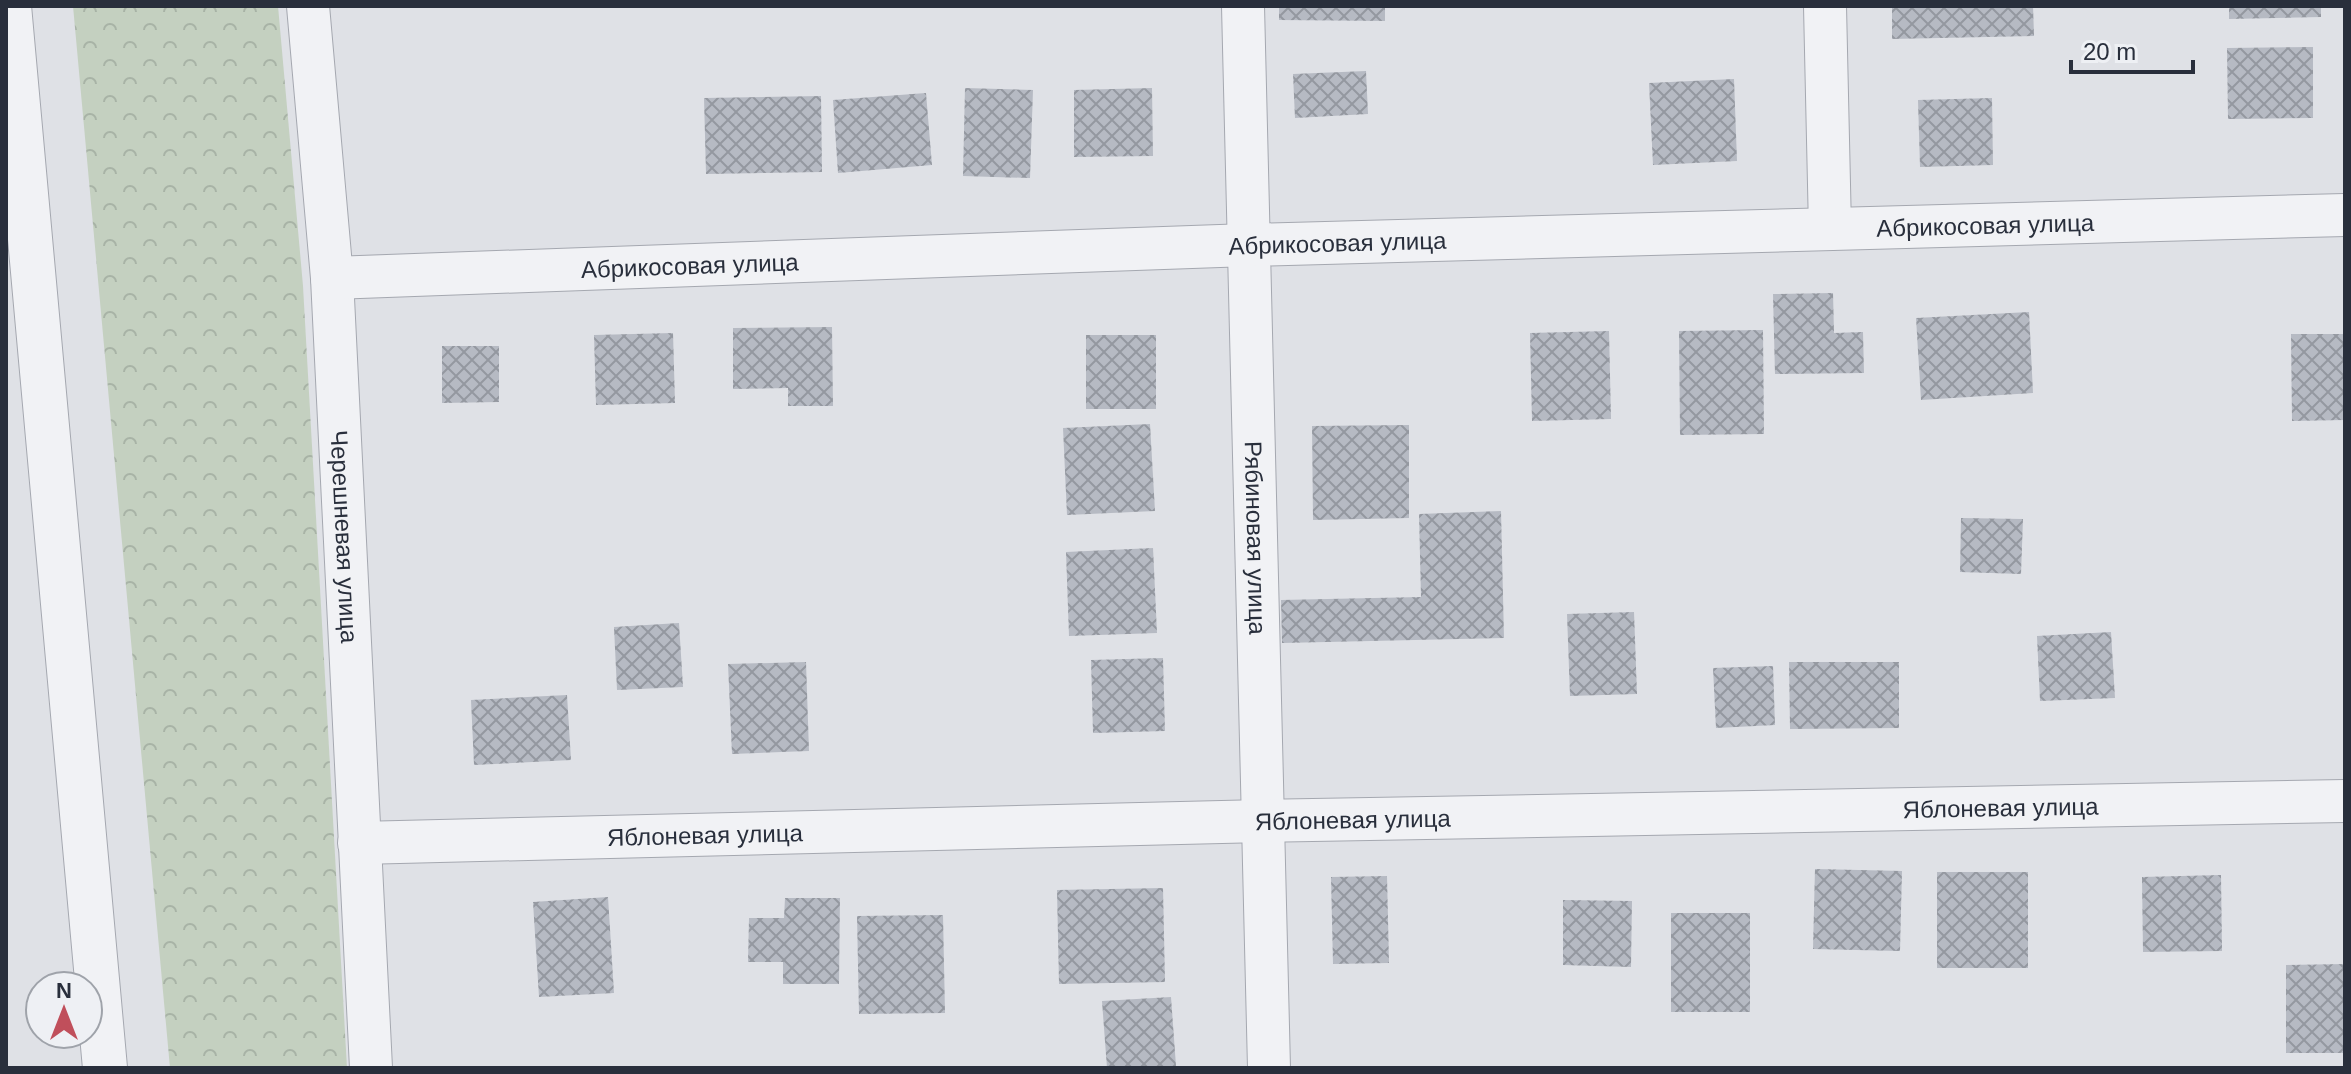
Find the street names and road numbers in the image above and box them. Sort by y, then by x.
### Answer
street label: Абрикосовая улица [1876,208,2095,241]
street label: Абрикосовая улица [1228,226,1447,259]
street label: Абрикосовая улица [580,248,800,283]
street label: Черешневая улица [326,429,364,645]
street label: Рябиновая улица [1240,441,1272,636]
street label: Яблоневая улица [1902,792,2099,823]
street label: Яблоневая улица [1255,804,1451,835]
street label: Яблоневая улица [607,819,804,850]

